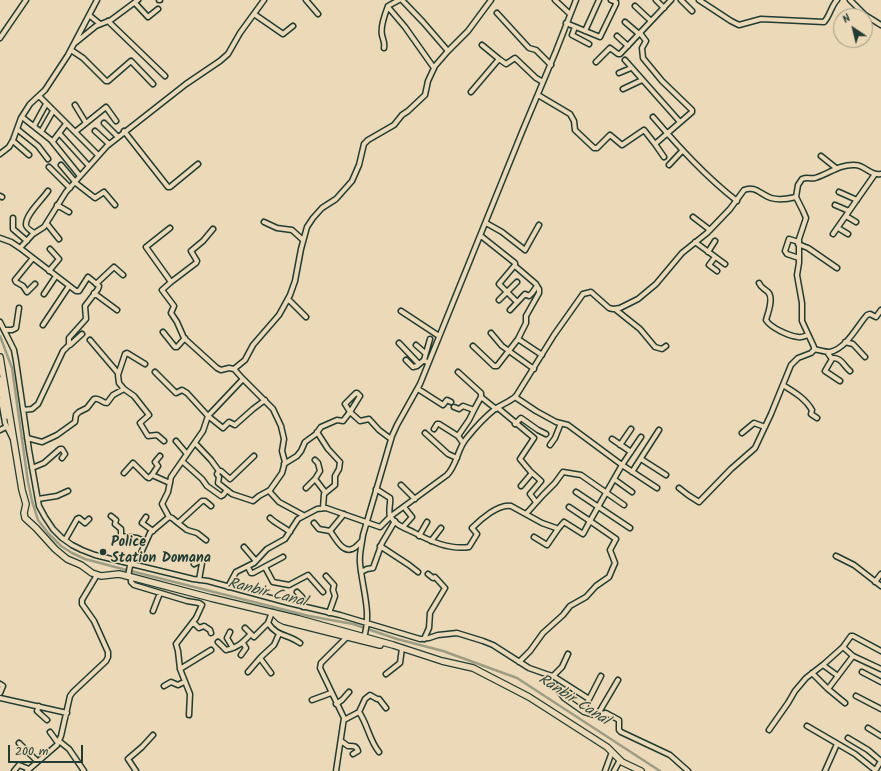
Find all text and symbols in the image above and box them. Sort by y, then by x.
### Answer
north arrow [833,8,873,48]
text: N [839,10,855,28]
place label: Police Station Domana [111,536,211,568]
marker: Police Station Domana [98,547,108,557]
water label: Ranbir Canal [226,575,308,613]
water label: Ranbir Canal [534,671,612,731]
scale bar [10,737,85,763]
text: 200 m [15,742,48,761]

